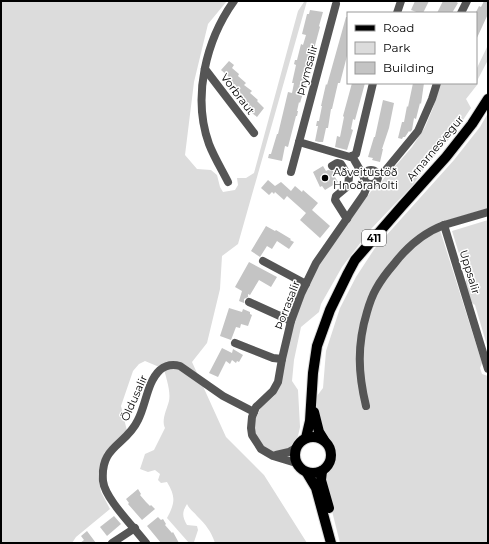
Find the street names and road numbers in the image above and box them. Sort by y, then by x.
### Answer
street label: Þrymsalir [294,43,320,97]
street label: Vorbraut [218,71,258,118]
street label: Arnarnesvegur [403,112,467,184]
road number: 411 [362,230,386,246]
street label: Uppsalir [457,248,483,296]
street label: Þorrasalir [271,278,303,332]
street label: Öldusalir [118,373,150,423]

